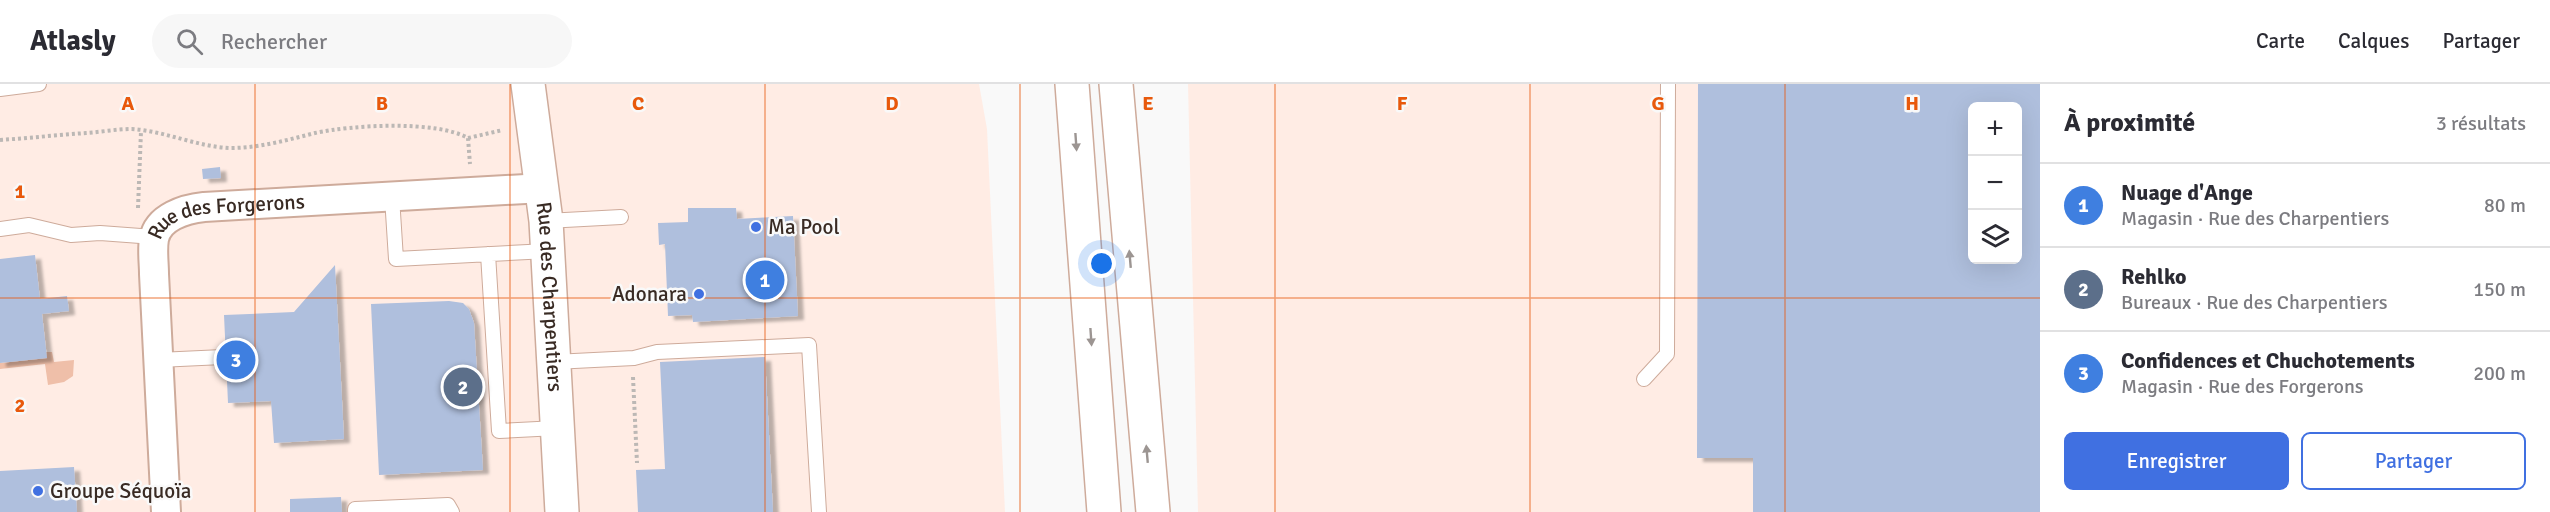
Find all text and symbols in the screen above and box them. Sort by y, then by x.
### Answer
search box [152,14,572,68]
text: Atlasly [30,24,116,58]
icon: search [173,25,206,58]
text: Rechercher [221,28,327,55]
text: Carte [2256,28,2305,54]
text: Calques [2338,28,2409,54]
text: Partager [2442,28,2520,54]
text: A [122,91,135,116]
text: B [376,91,388,116]
text: C [632,91,644,116]
text: D [885,91,899,116]
text: E [1142,91,1154,116]
text: F [1397,91,1408,116]
text: G [1651,91,1665,116]
text: H [1905,91,1919,116]
map controls [1968,102,2022,264]
button: + [1968,102,2022,156]
text: À proximité [2064,107,2195,139]
text: 3 résultats [2436,111,2526,136]
one-way arrow [1071,133,1081,152]
button: − [1968,156,2022,210]
text: 1 [15,179,26,204]
text: Nuage d'Ange [2121,179,2253,206]
street label: Rue des Forgerons [142,188,306,243]
text: 1 [2078,193,2089,218]
text: 80 m [2484,193,2526,218]
street label: Rue des Charpentiers [531,200,568,393]
text: Magasin · Rue des Charpentiers [2121,206,2389,231]
button: layers [1968,210,2022,264]
place label: Ma Pool [768,214,840,240]
marker: Ma Pool [749,220,763,234]
your location [1087,249,1116,278]
one-way arrow [1125,250,1135,269]
pin: 1 [746,258,784,302]
text: Rehlko [2121,263,2187,290]
text: 2 [2078,277,2089,302]
text: 150 m [2473,277,2526,302]
place label: Adonara [612,281,687,307]
marker: Adonara [692,287,706,301]
text: Bureaux · Rue des Charpentiers [2121,290,2388,315]
one-way arrow [1086,327,1095,346]
pin: 3 [216,338,256,382]
text: Confidences et Chuchotements [2121,347,2415,374]
text: 3 [2078,361,2089,386]
text: 200 m [2473,361,2526,386]
pin: 2 [444,364,482,410]
text: Magasin · Rue des Forgerons [2121,374,2364,399]
text: 2 [15,393,25,418]
button: Enregistrer [2064,432,2289,490]
button: Partager [2301,432,2526,490]
one-way arrow [1143,444,1152,463]
place label: Groupe Séquoïa [50,478,191,504]
marker: Groupe Séquoïa [31,484,45,498]

